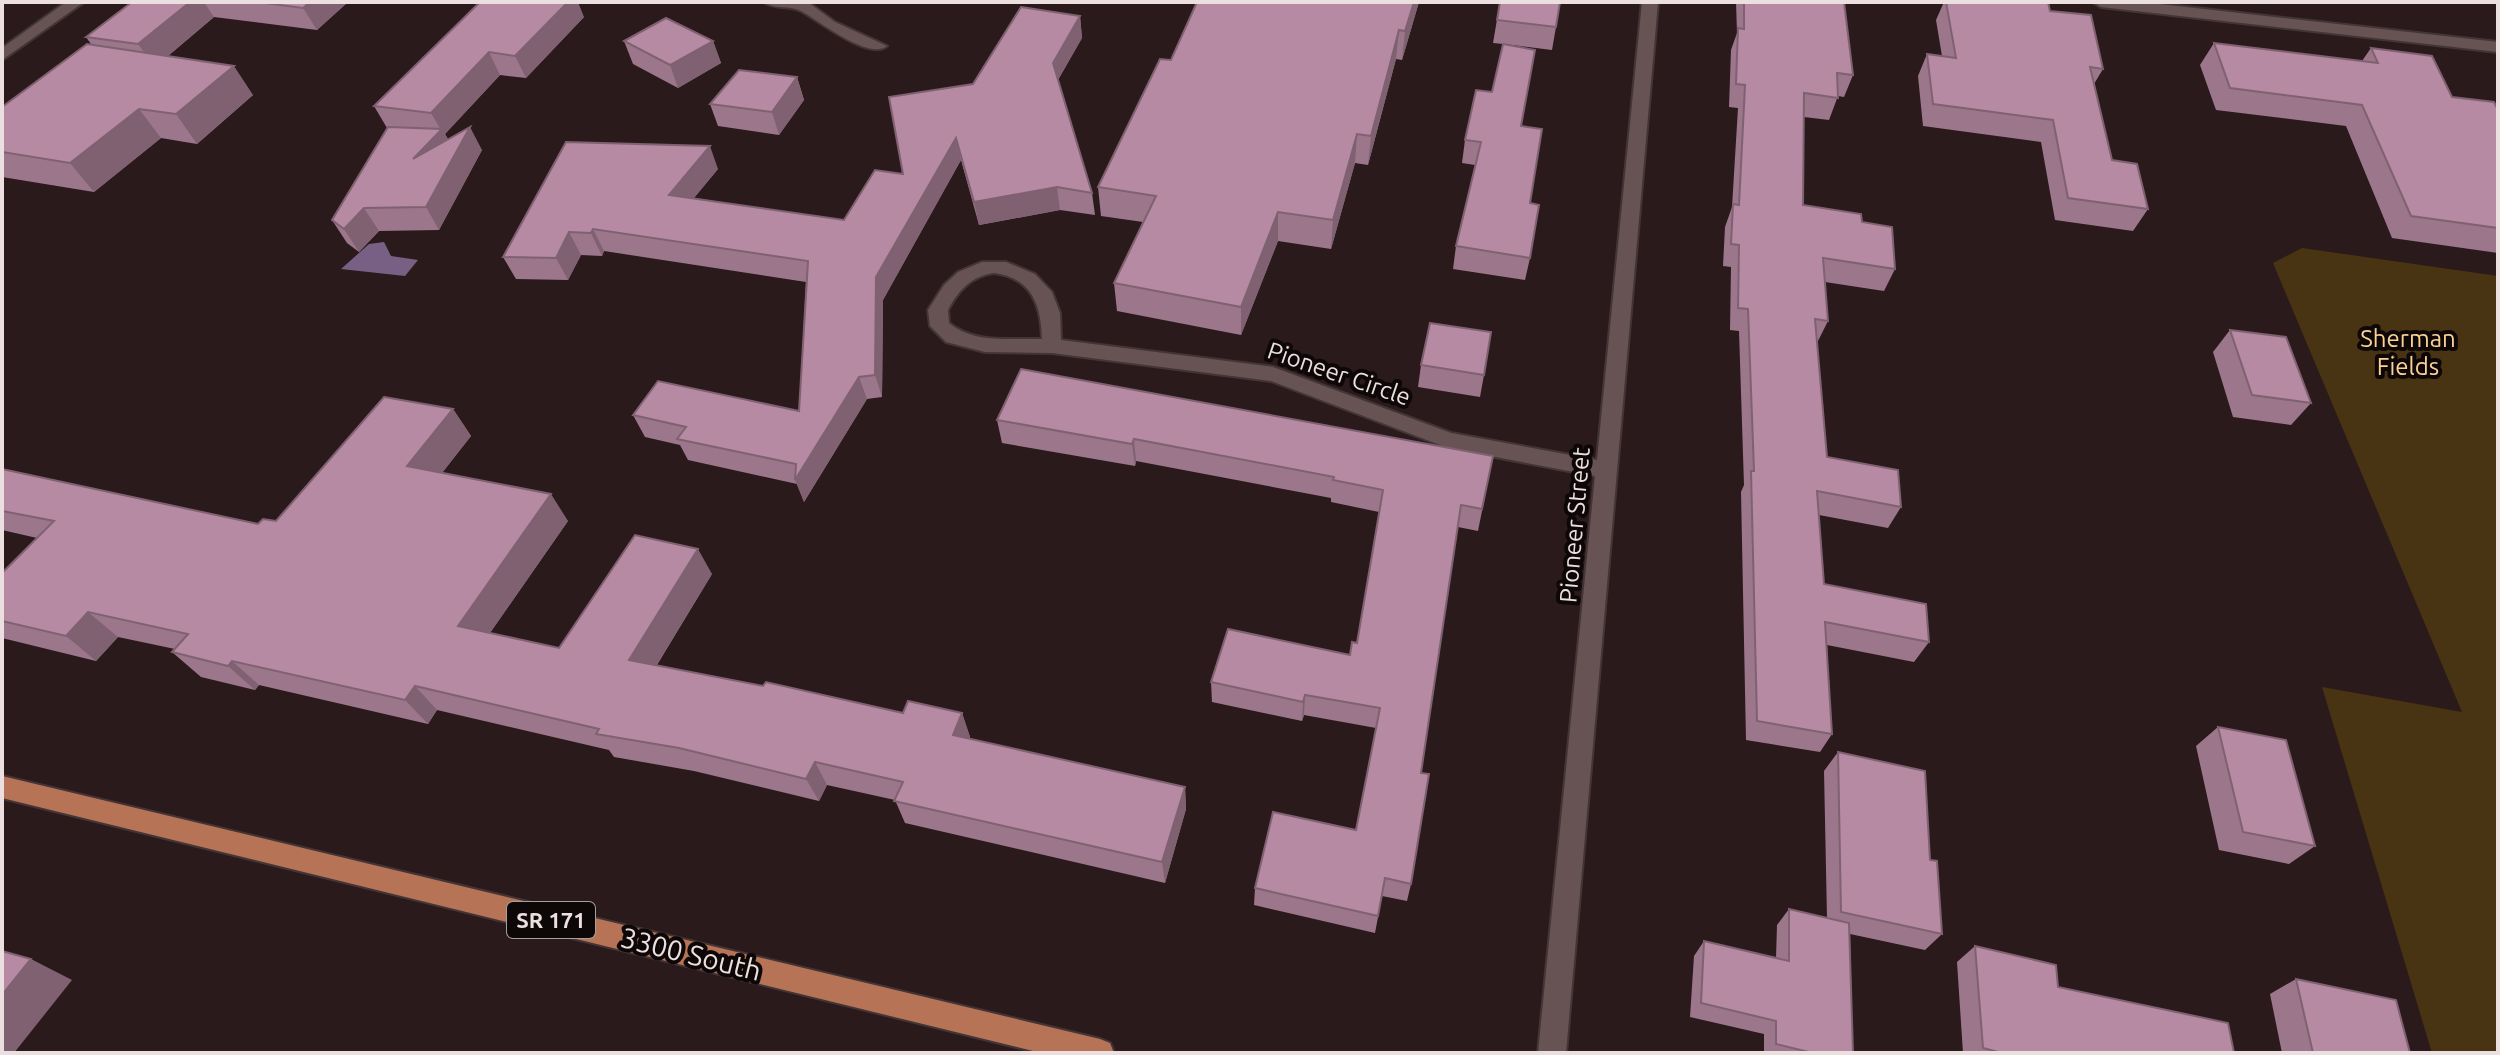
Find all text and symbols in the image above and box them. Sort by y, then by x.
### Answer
park label: Sherman Fields [2360,325,2456,380]
street label: Pioneer Circle [1264,336,1414,411]
street label: Pioneer Street [1554,446,1595,604]
road number: SR 171 [507,902,595,938]
street label: 3300 South [618,921,765,986]

